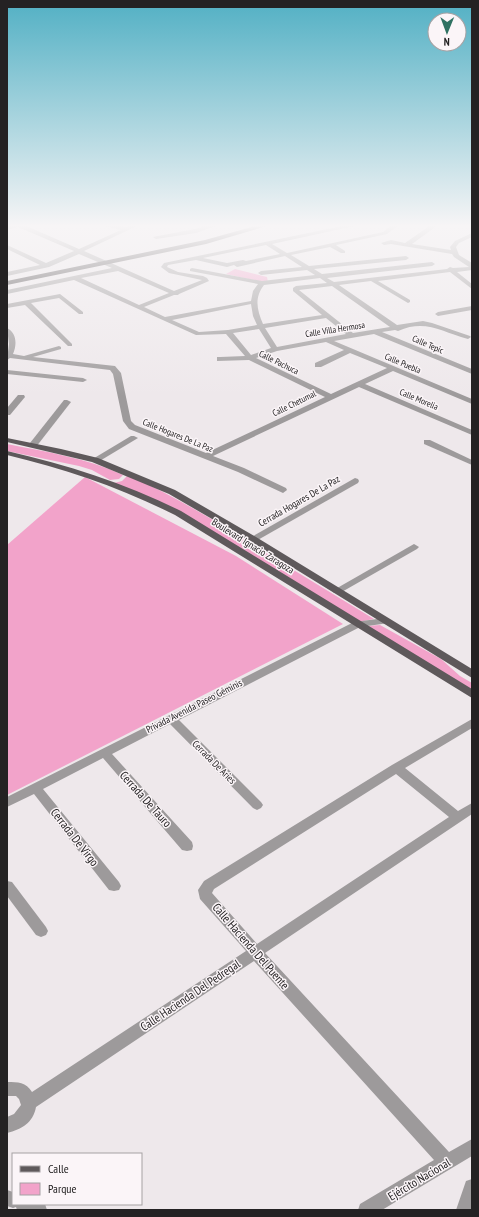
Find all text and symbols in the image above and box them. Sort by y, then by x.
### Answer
north arrow [427,12,467,52]
text: N [444,35,450,49]
street label: Calle Villa Hermosa [304,319,366,339]
street label: Calle Tepic [411,332,446,356]
street label: Calle Pachuca [257,348,301,376]
street label: Calle Puebla [383,350,423,376]
street label: Calle Morelia [398,386,440,412]
street label: Calle Chetumal [270,387,318,418]
street label: Calle Hogares De La Paz [141,416,215,454]
street label: Cerrada Hogares De La Paz [256,472,343,530]
street label: Boulevard Ignacio Zaragoza [209,515,297,577]
street label: Privada Avenida Paseo Géminis [144,676,245,736]
street label: Cerrada De Aries [189,737,239,787]
street label: Cerrada De Tauro [117,768,175,830]
street label: Cerrada De Virgo [48,805,102,869]
street label: Calle Hacienda Del Puente [209,900,293,992]
street label: Calle Hacienda Del Pedregal [137,956,243,1034]
legend [12,1153,142,1205]
street label: Ejército Nacional [385,1154,453,1203]
text: Calle [48,1161,69,1176]
text: Parque [48,1181,77,1196]

